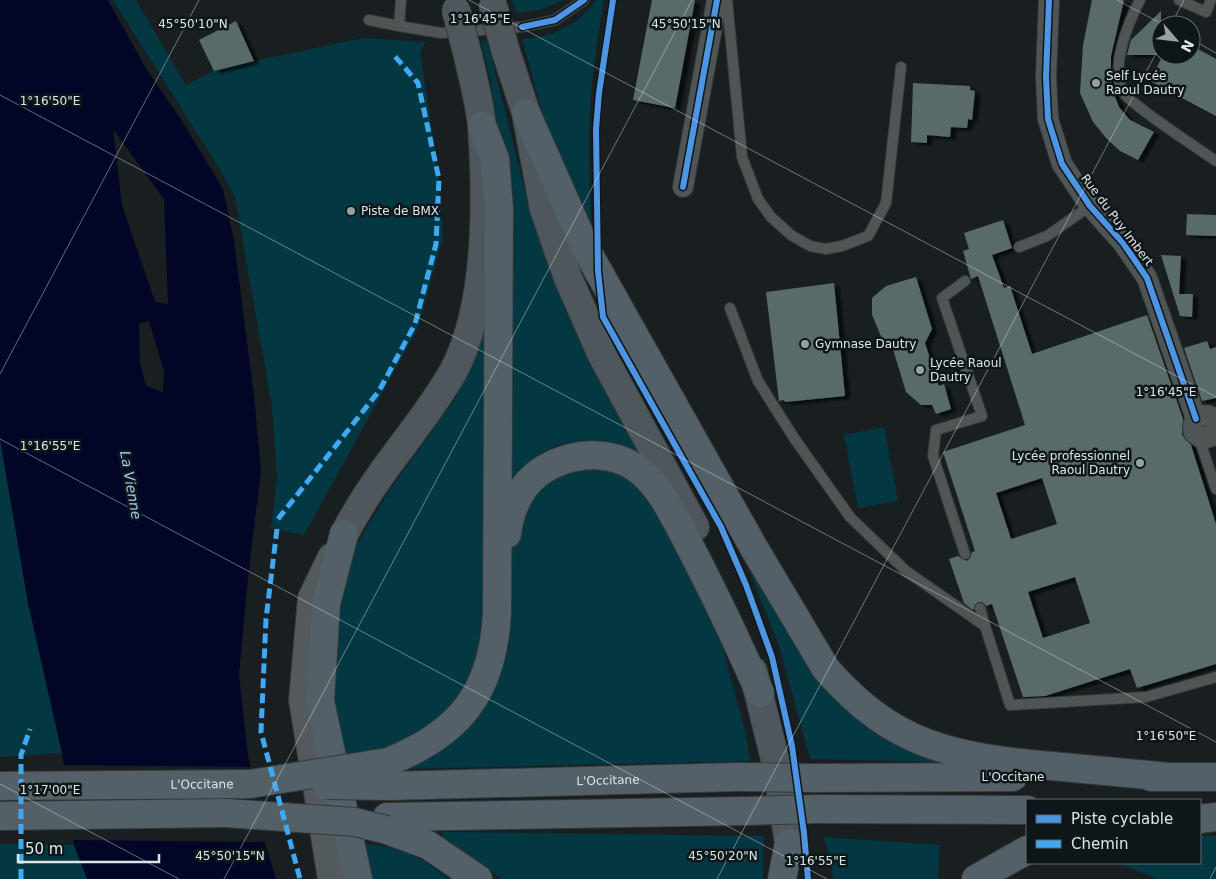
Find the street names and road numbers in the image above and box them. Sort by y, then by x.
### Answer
street label: Rue du Puy Imbert [1078,171,1156,269]
street label: L'Occitane [981,770,1045,784]
street label: L'Occitane [576,773,640,788]
street label: L'Occitane [170,777,234,792]

